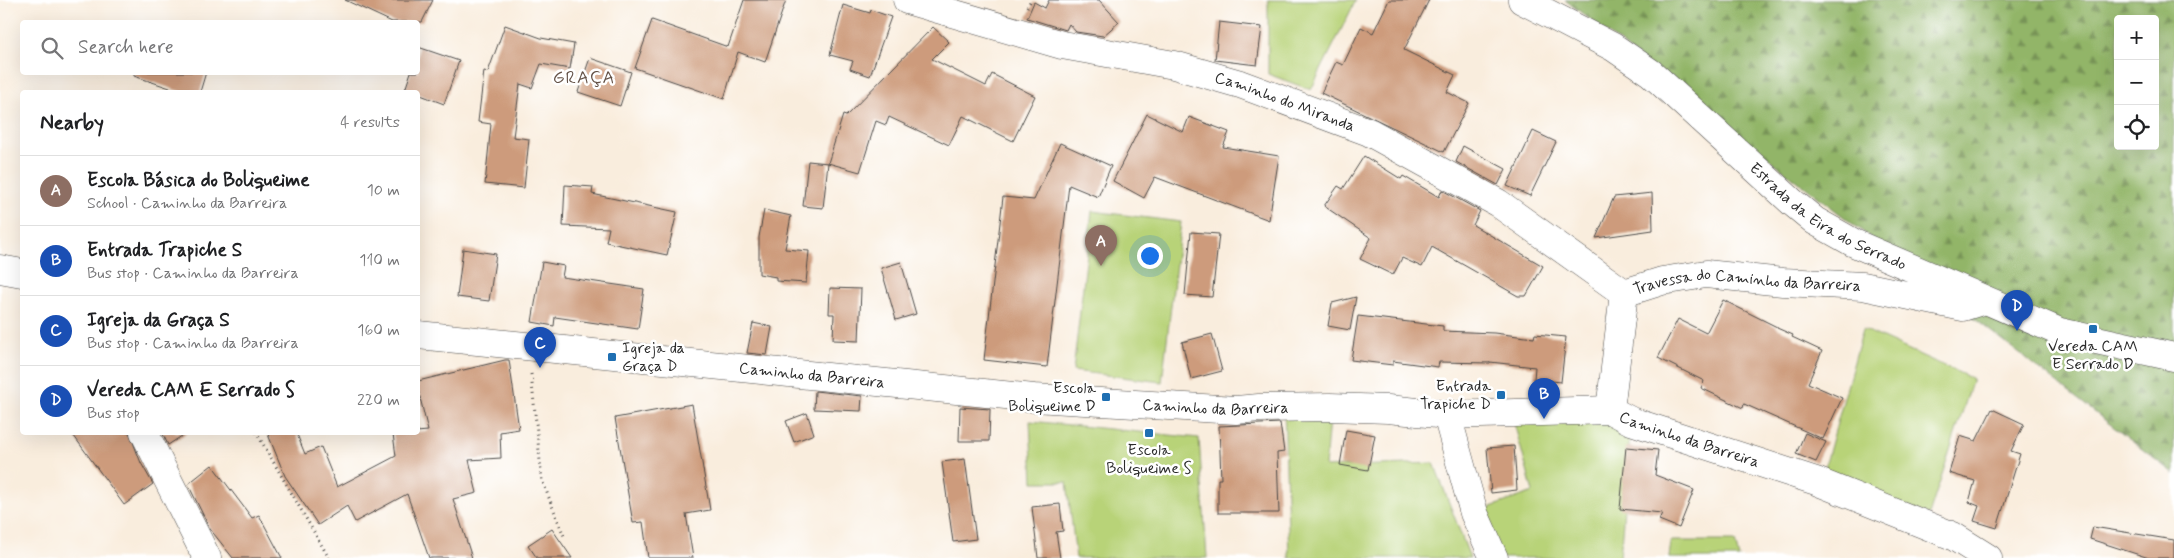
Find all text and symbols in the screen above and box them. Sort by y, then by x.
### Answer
map controls [2114,15,2159,150]
button: + [2114,15,2159,60]
search box [20,20,420,75]
icon: search [38,34,66,62]
text: Search here [78,35,174,60]
button: − [2114,60,2159,105]
district label: GRAÇA [553,66,615,90]
street label: Caminho do Miranda [1212,67,1358,136]
button: locate [2114,105,2159,150]
text: Nearby [40,109,104,137]
text: 4 results [340,112,400,133]
street label: Estrada da Eira do Serrado [1745,158,1910,275]
text: Escola Básica do Boliqueime [87,168,310,193]
text: A [51,180,61,201]
text: 10 m [367,180,400,201]
text: School · Caminho da Barreira [87,193,287,214]
pin: A [1085,225,1117,266]
text: Entrada Trapiche S [87,238,242,263]
your location [1137,243,1163,269]
text: B [51,250,61,271]
text: 110 m [359,250,400,271]
text: Bus stop · Caminho da Barreira [87,263,299,284]
street label: Travessa do Caminho da Barreira [1631,263,1861,300]
pin: D [2001,290,2033,331]
text: Igreja da Graça S [87,308,230,333]
text: C [50,320,62,341]
text: 160 m [357,320,400,341]
marker: Vereda CAM E Serrado D [2087,323,2099,335]
pin: C [524,327,556,368]
text: Bus stop · Caminho da Barreira [87,333,299,354]
place label: Vereda CAM E Serrado D [2048,336,2138,375]
place label: Igreja da Graça D [622,338,685,377]
marker: Igreja da Graça D [606,351,618,363]
street label: Caminho da Barreira [738,357,886,393]
place label: Entrada Trapiche D [1420,376,1491,415]
text: Vereda CAM E Serrado S [87,378,295,403]
place label: Escola Boliqueime D [1008,378,1096,417]
pin: B [1528,378,1560,419]
marker: Entrada Trapiche D [1495,389,1507,401]
text: D [50,390,62,411]
text: 220 m [357,390,400,411]
marker: Escola Boliqueime D [1100,391,1112,403]
street label: Caminho da Barreira [1142,394,1289,421]
text: Bus stop [87,403,140,424]
street label: Caminho da Barreira [1615,406,1762,472]
marker: Escola Boliqueime S [1143,427,1155,439]
place label: Escola Boliqueime S [1106,440,1192,479]

